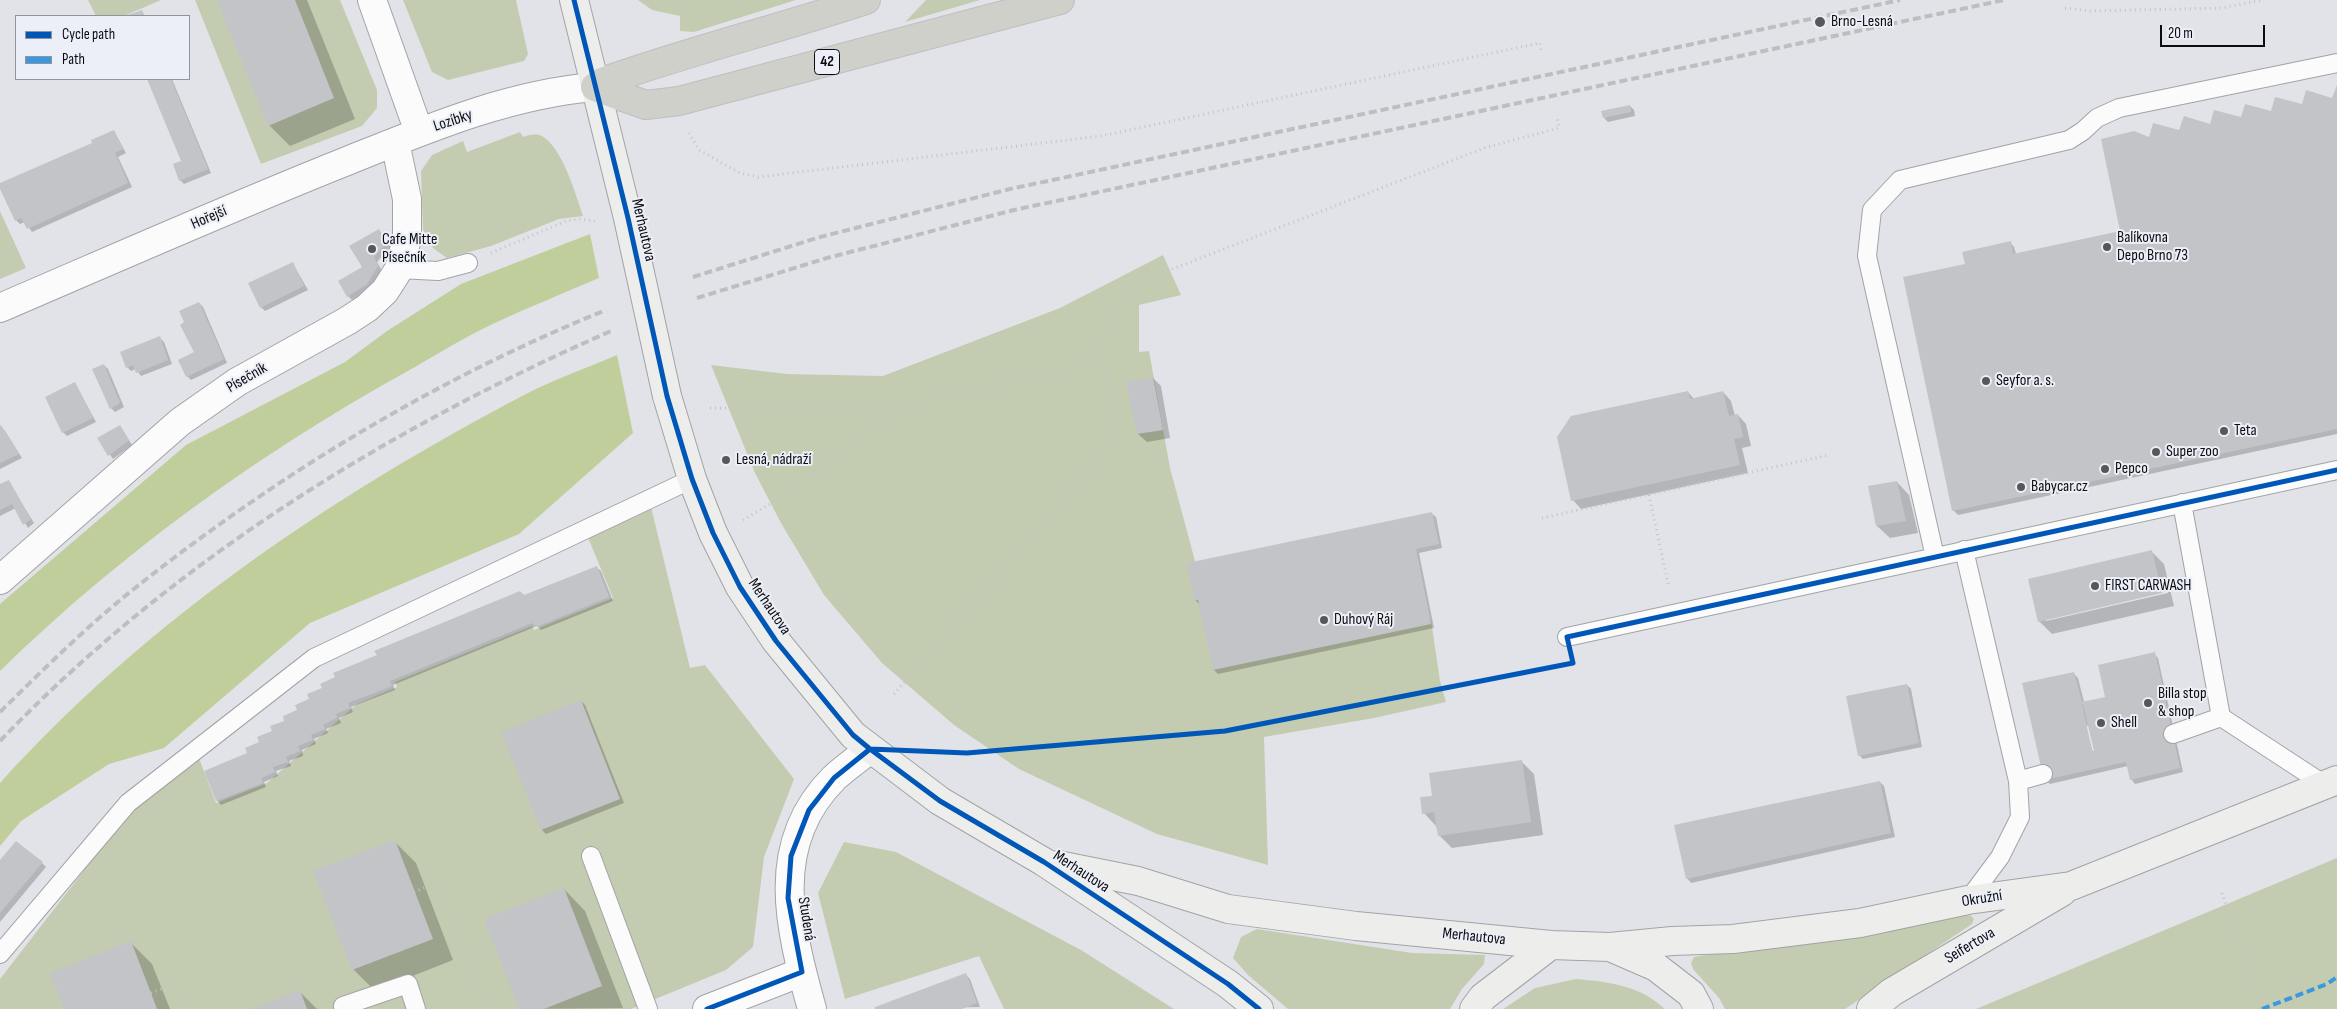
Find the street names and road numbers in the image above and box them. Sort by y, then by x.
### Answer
road number: 42 [814,50,840,74]
street label: Lozíbky [431,106,475,136]
street label: Merhautova [626,197,660,263]
street label: Hořejší [188,202,230,234]
street label: Písečník [223,359,271,397]
street label: Merhautova [743,575,795,639]
street label: Merhautova [1049,847,1113,897]
street label: Okružní [1960,886,2004,912]
street label: Studená [793,896,819,942]
street label: Merhautova [1441,924,1507,950]
street label: Seifertova [1941,924,1999,968]

